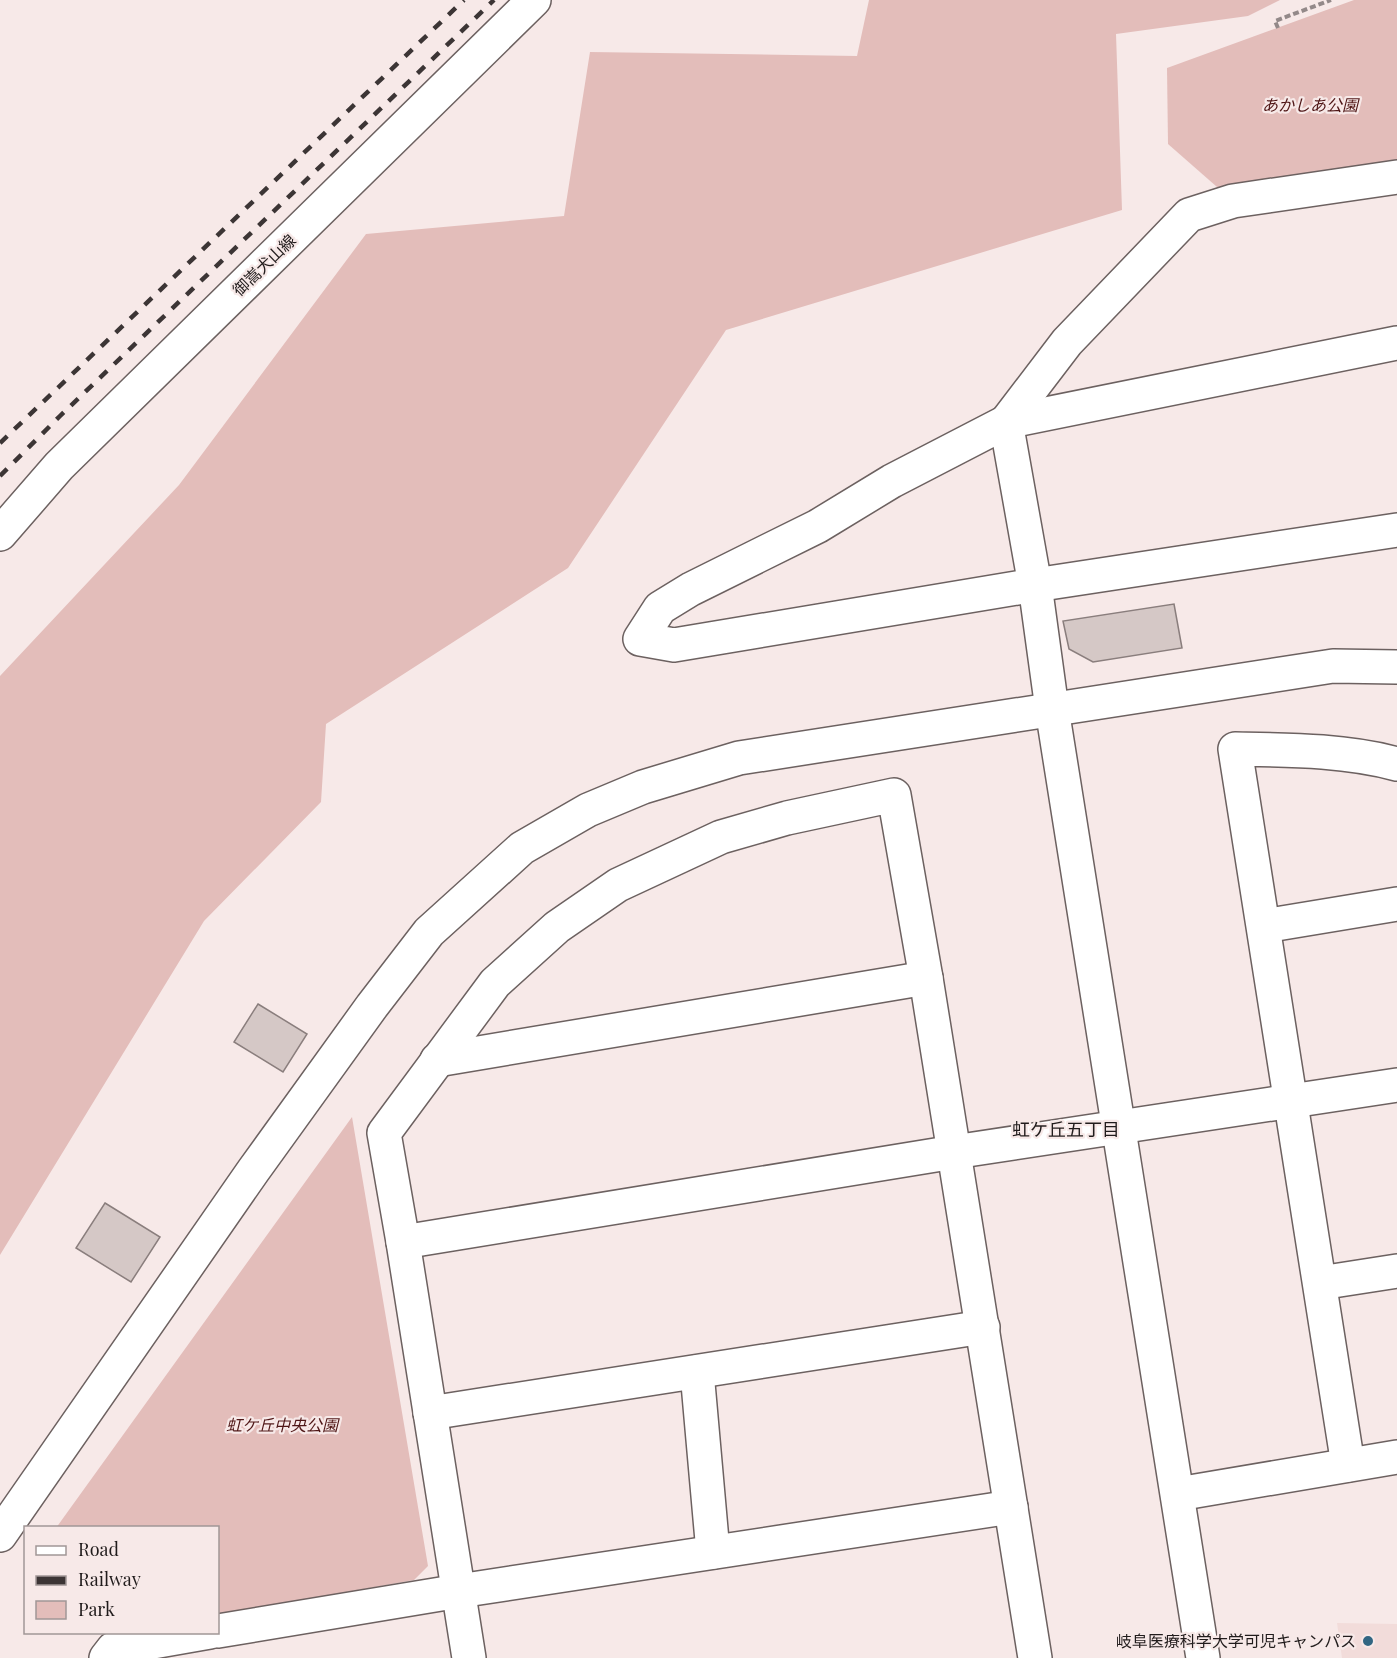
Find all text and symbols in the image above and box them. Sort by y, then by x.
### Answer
park label: あかしあ公園 [1262,94,1360,115]
street label: 御嵩犬山線 [228,229,300,300]
district label: 虹ケ丘五丁目 [1012,1117,1120,1141]
park label: 虹ケ丘中央公園 [226,1414,340,1435]
legend [24,1526,219,1634]
text: Road [78,1537,119,1561]
text: Railway [78,1567,141,1591]
text: Park [78,1597,115,1621]
place label: 岐阜医療科学大学可児キャンパス [1116,1630,1356,1651]
marker: 岐阜医療科学大学可児キャンパス [1361,1634,1375,1648]

